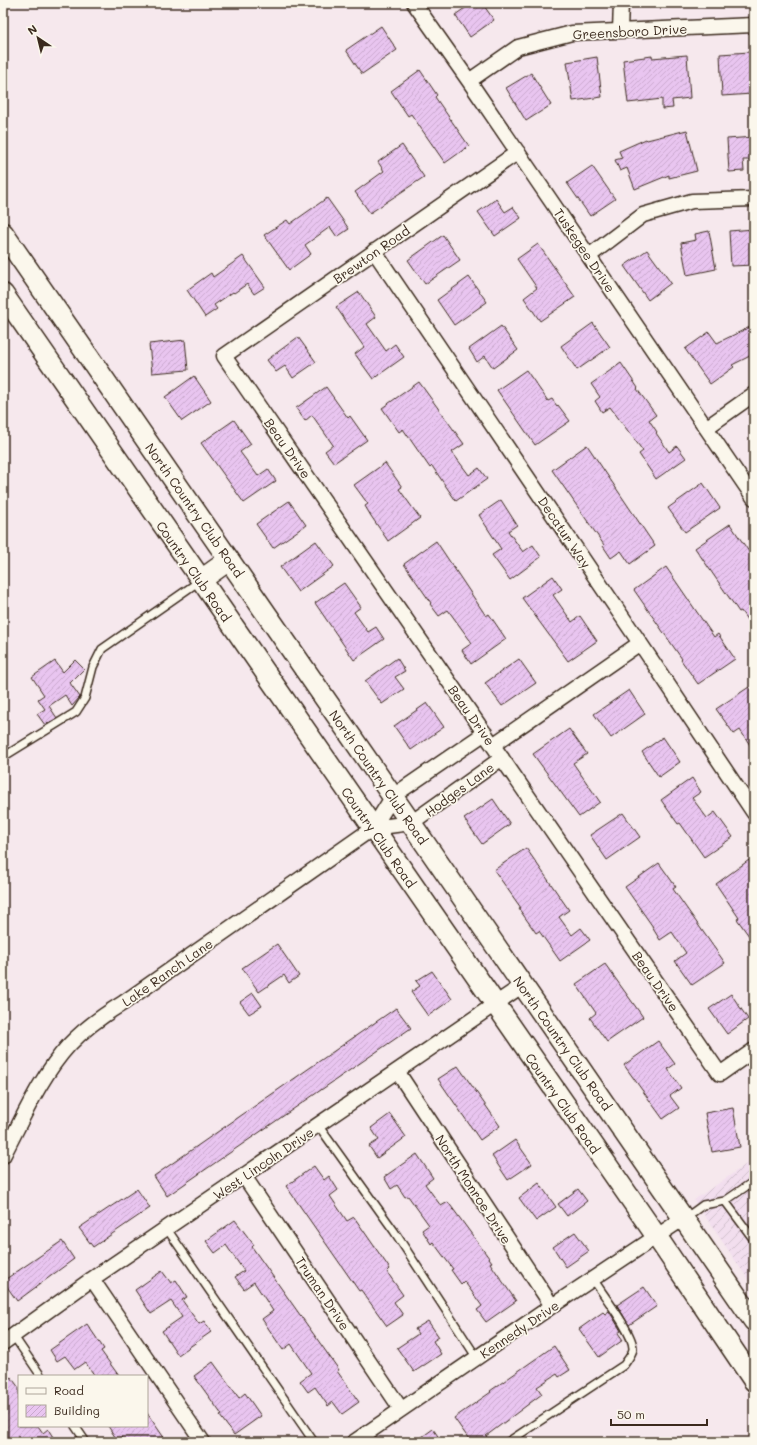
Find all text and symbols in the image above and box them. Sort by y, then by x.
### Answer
north arrow [18,18,58,58]
street label: Greensboro Drive [572,20,688,42]
text: N [24,21,40,38]
street label: Tuskegee Drive [551,205,619,295]
street label: Brewton Road [329,221,413,287]
street label: Beau Drive [261,415,315,481]
street label: North Country Club Road [143,440,247,580]
street label: Decatur Way [535,493,595,571]
street label: Country Club Road [153,518,235,624]
street label: Beau Drive [445,682,499,748]
street label: North Country Club Road [327,707,431,847]
street label: Hodges Lane [421,758,497,820]
street label: Country Club Road [338,784,420,890]
street label: Lake Ranch Lane [118,934,216,1010]
street label: Beau Drive [629,948,683,1014]
street label: North Country Club Road [511,973,615,1113]
street label: Country Club Road [522,1050,604,1156]
street label: West Lincoln Drive [209,1123,317,1203]
street label: North Monroe Drive [432,1131,516,1247]
street label: Truman Drive [292,1253,354,1333]
street label: Kennedy Drive [476,1296,562,1362]
legend [18,1375,148,1427]
text: Road [54,1382,84,1398]
scale bar [611,1401,707,1427]
text: Building [54,1402,100,1418]
text: 50 m [617,1406,645,1422]

